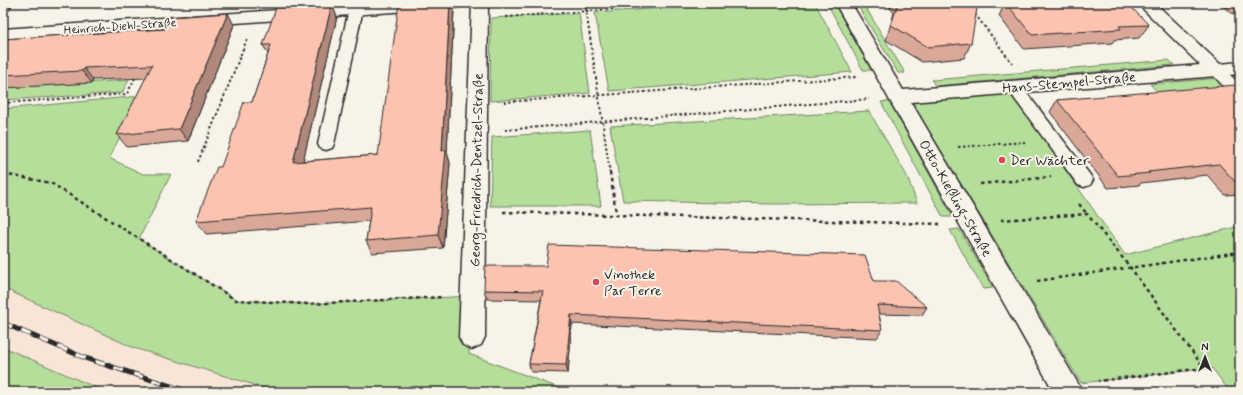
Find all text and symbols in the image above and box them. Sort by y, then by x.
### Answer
street label: Heinrich-Diehl-Straße [63,15,177,39]
street label: Hans-Stempel-Straße [1002,68,1137,98]
street label: Georg-Friedrich-Dentzel-Straße [466,73,489,267]
street label: Otto-Kießling-Straße [913,137,996,261]
place label: Der Wächter [1010,152,1089,170]
marker: Der Wächter [997,155,1007,165]
place label: Vinothek Par Terre [604,266,662,300]
marker: Vinothek Par Terre [591,277,601,287]
north arrow [1185,337,1225,377]
text: N [1201,341,1209,355]

